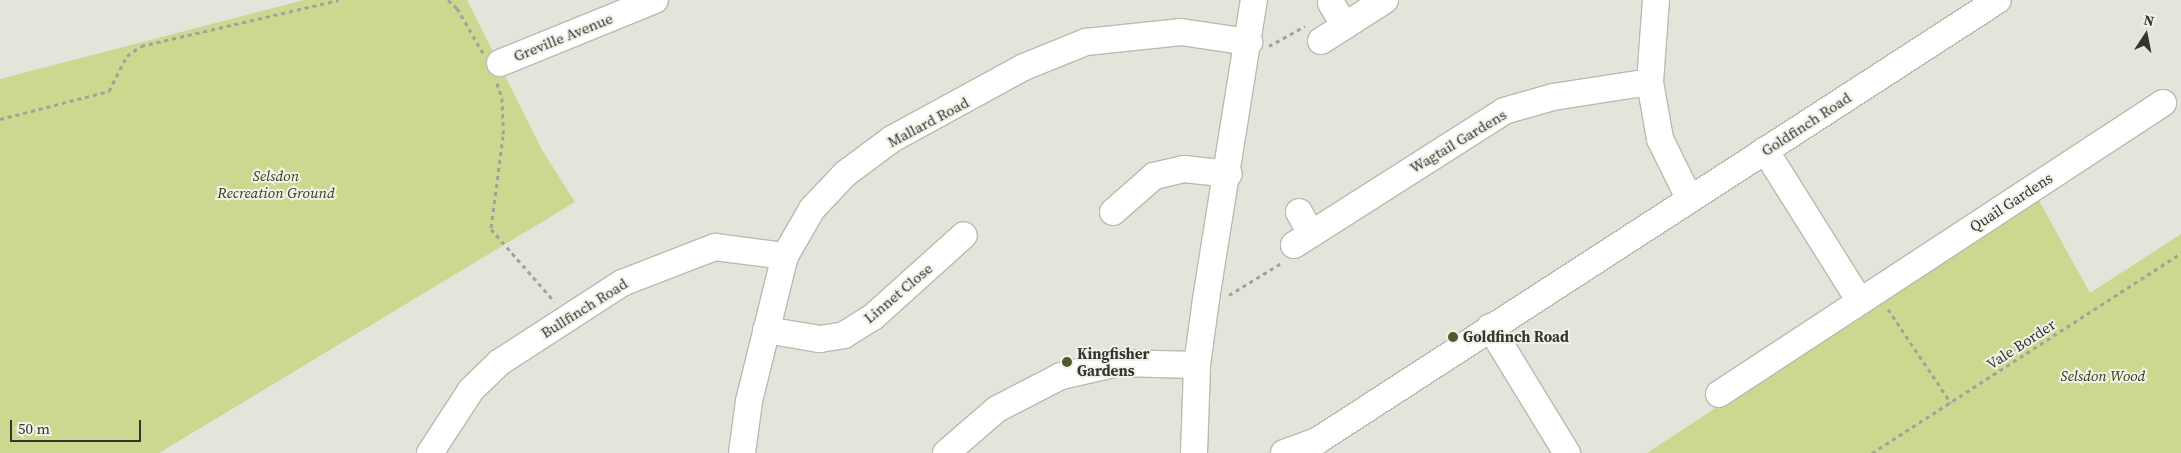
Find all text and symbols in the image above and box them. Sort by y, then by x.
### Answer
street label: Greville Avenue [511,9,615,65]
text: N [2142,9,2156,31]
north arrow [2121,10,2171,60]
street label: Goldfinch Road [1758,88,1854,160]
street label: Mallard Road [884,93,972,151]
street label: Wagtail Gardens [1407,105,1509,177]
park label: Selsdon Recreation Ground [217,166,335,201]
street label: Quail Gardens [1966,169,2056,235]
street label: Linnet Close [860,259,936,327]
street label: Bullfinch Road [537,274,631,342]
street label: Vale Border [1983,315,2059,373]
place label: Goldfinch Road [1463,328,1569,346]
marker: Goldfinch Road [1447,331,1459,343]
place label: Kingfisher Gardens [1077,344,1150,379]
marker: Kingfisher Gardens [1061,356,1073,368]
park label: Selsdon Wood [2061,367,2145,385]
scale bar [12,410,144,442]
text: 50 m [18,418,50,439]

